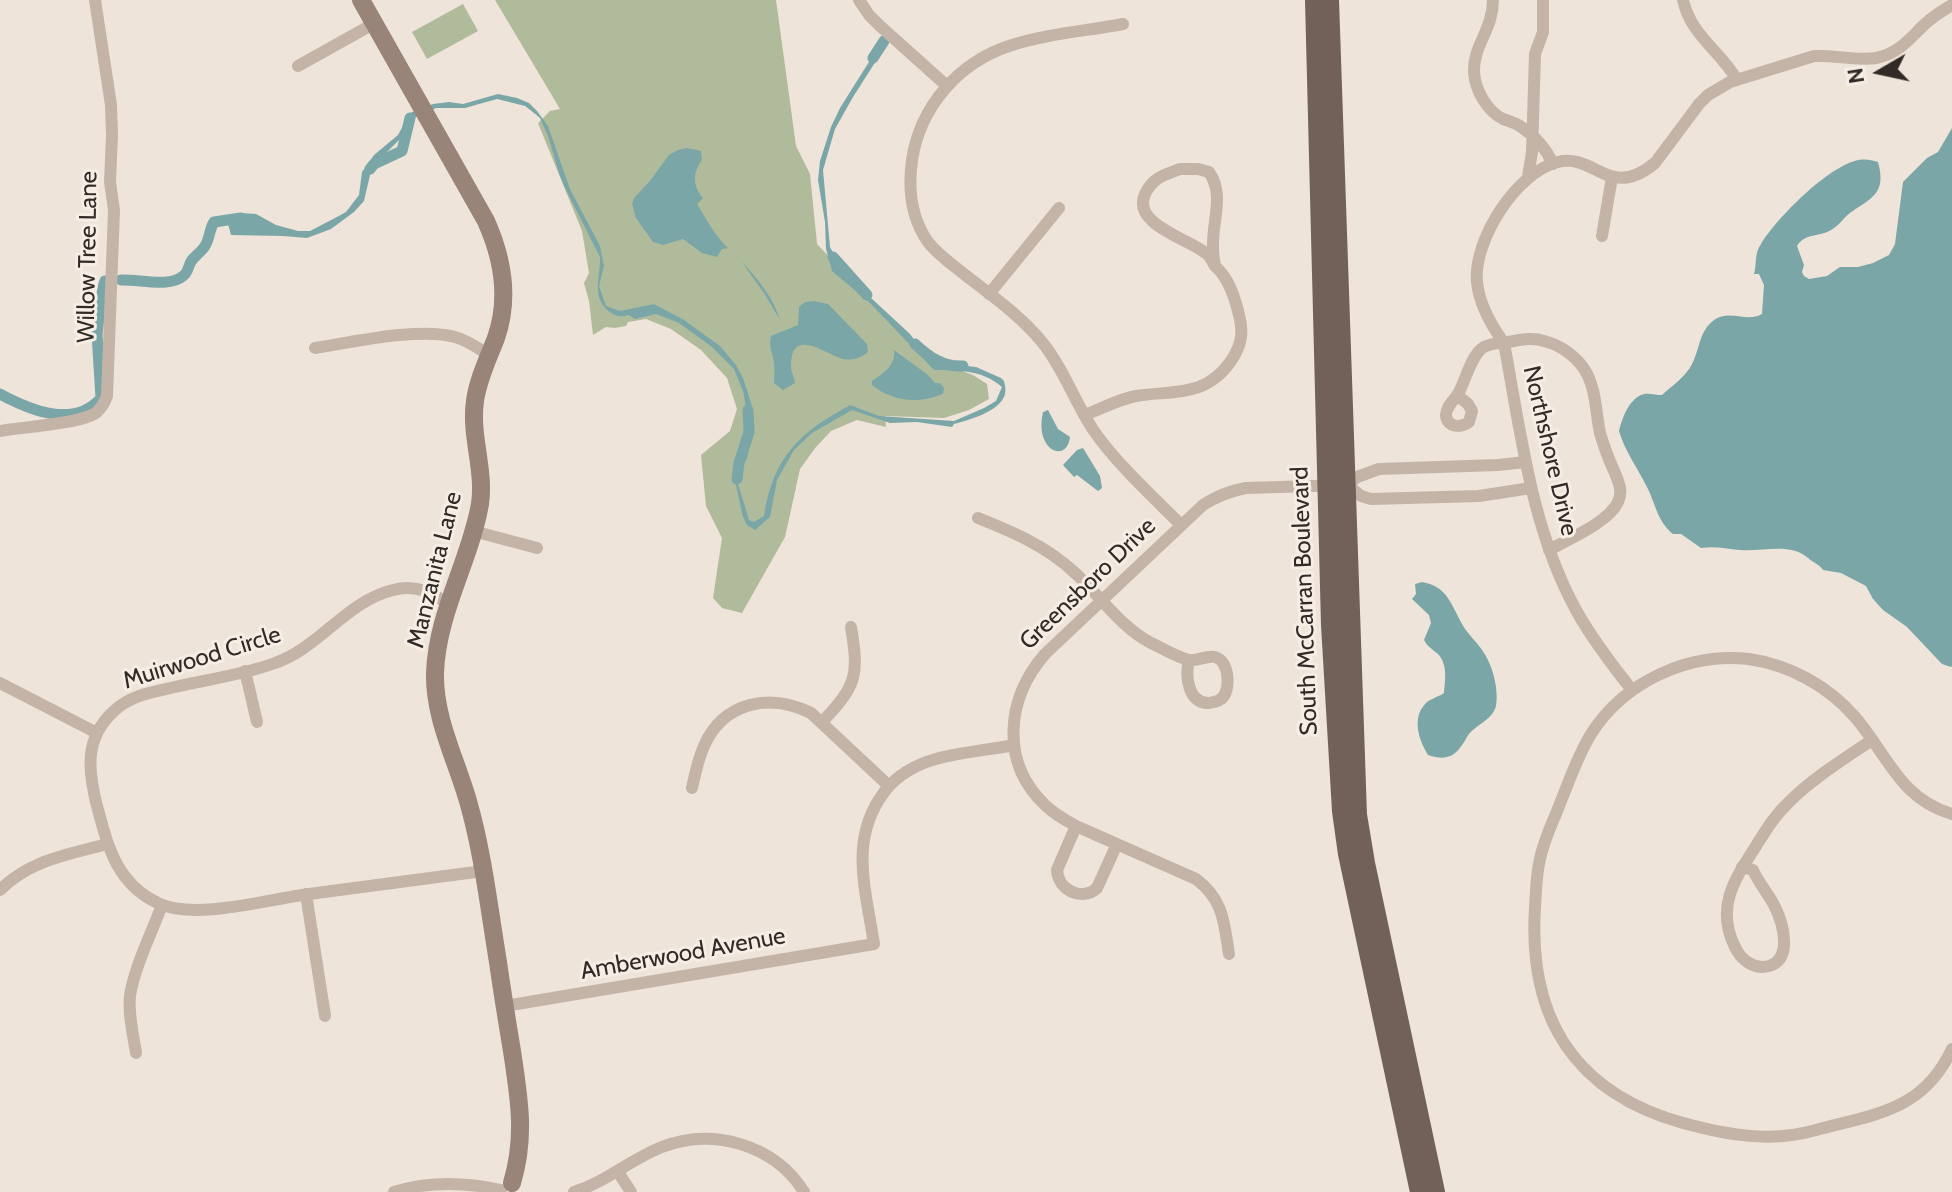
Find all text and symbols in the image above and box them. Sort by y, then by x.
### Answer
north arrow [1840,32,1920,112]
text: N [1841,66,1870,86]
street label: Willow Tree Lane [72,171,104,343]
street label: Northshore Drive [1516,363,1584,539]
street label: South McCarran Boulevard [1286,466,1324,736]
street label: Manzanita Lane [402,489,468,651]
street label: Greensboro Drive [1014,512,1162,656]
street label: Muirwood Circle [120,620,284,696]
street label: Amberwood Avenue [578,922,788,986]

